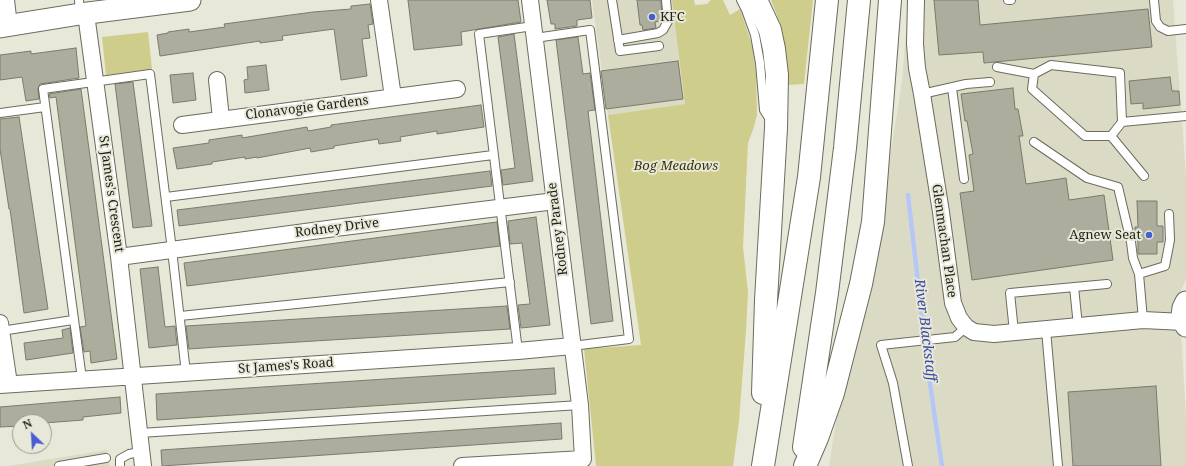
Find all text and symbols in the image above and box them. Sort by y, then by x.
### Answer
place label: KFC [660,9,685,25]
marker: KFC [647,12,657,22]
street label: Clonavogie Gardens [245,93,369,123]
street label: St James's Crescent [95,135,127,253]
park label: Bog Meadows [634,158,718,174]
street label: Rodney Parade [545,182,571,276]
street label: Glenmachan Place [928,183,960,299]
street label: Rodney Drive [294,215,380,241]
place label: Agnew Seat [1069,227,1141,243]
marker: Agnew Seat [1144,230,1154,240]
water label: River Blackstaff [910,278,940,382]
street label: St James's Road [238,355,334,377]
north arrow [12,414,52,454]
text: N [20,415,34,432]

